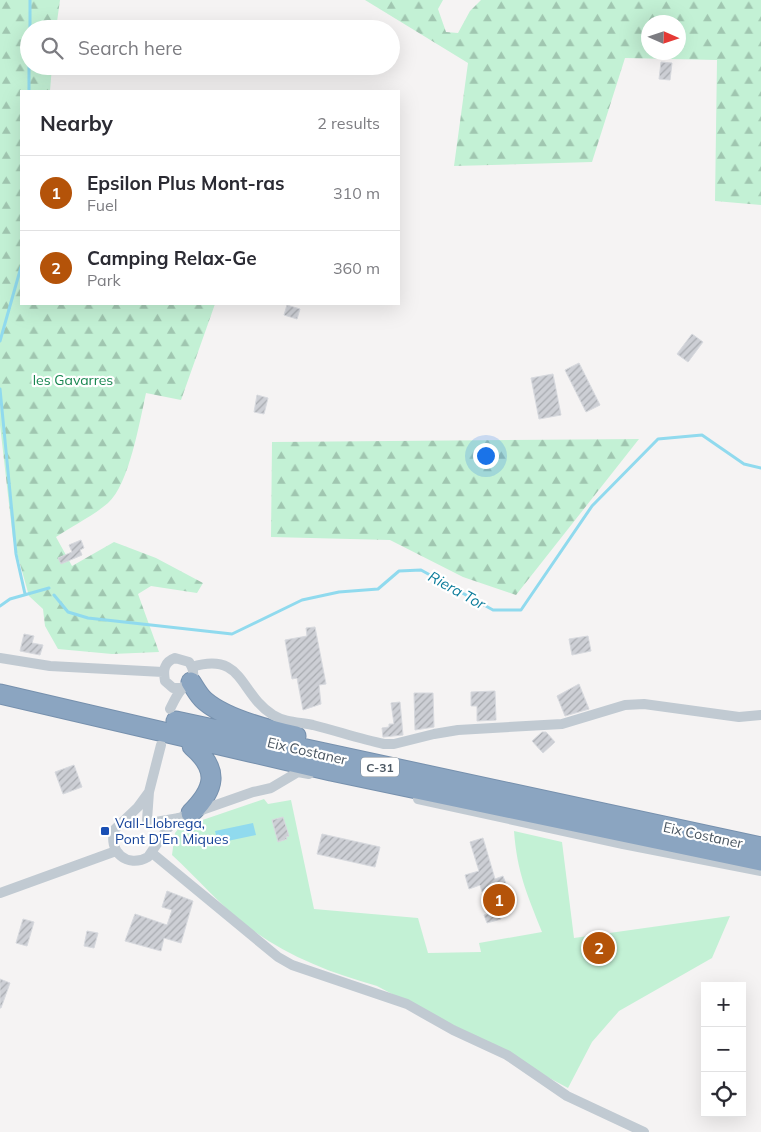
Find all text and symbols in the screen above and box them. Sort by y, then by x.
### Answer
north arrow [641,15,686,60]
search box [20,20,400,75]
icon: search [38,34,66,62]
text: Search here [78,36,182,60]
text: Nearby [40,110,113,136]
text: 2 results [317,113,380,133]
text: Epsilon Plus Mont-ras [87,171,284,195]
text: 1 [51,183,61,203]
text: 310 m [333,183,380,203]
text: Fuel [87,195,118,215]
text: Camping Relax-Ge [87,246,257,270]
text: 2 [51,258,61,278]
text: 360 m [333,258,380,278]
text: Park [87,270,121,290]
park label: les Gavarres [33,371,113,389]
your location [473,443,499,469]
water label: Riera Tor [425,567,489,614]
street label: Eix Costaner [266,733,349,769]
road number: C-31 [361,758,399,776]
place label: Vall-Llobrega, Pont D'En Miques [115,814,229,848]
street label: Eix Costaner [662,818,745,852]
marker: Vall-Llobrega, Pont D'En Miques [99,825,111,837]
pin: 1 [483,881,515,919]
pin: 2 [583,929,615,967]
map controls [701,982,746,1117]
button: + [701,982,746,1027]
button: − [701,1027,746,1072]
button: locate [701,1072,746,1117]

